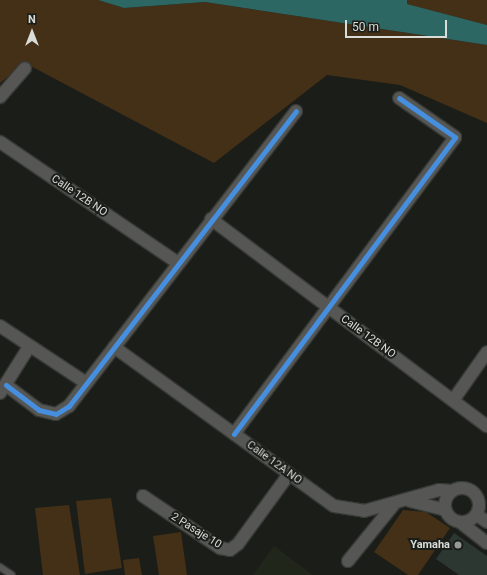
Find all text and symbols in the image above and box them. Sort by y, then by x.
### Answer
north arrow [12,12,52,52]
scale bar [347,12,449,38]
text: N [28,13,36,26]
text: 50 m [352,20,379,34]
street label: Calle 12B NO [49,173,109,219]
street label: Calle 12B NO [338,313,398,361]
street label: Calle 12A NO [244,439,304,487]
street label: 2 Pasaje 10 [168,510,224,552]
place label: Yamaha [410,538,450,552]
marker: Yamaha [453,540,463,550]

